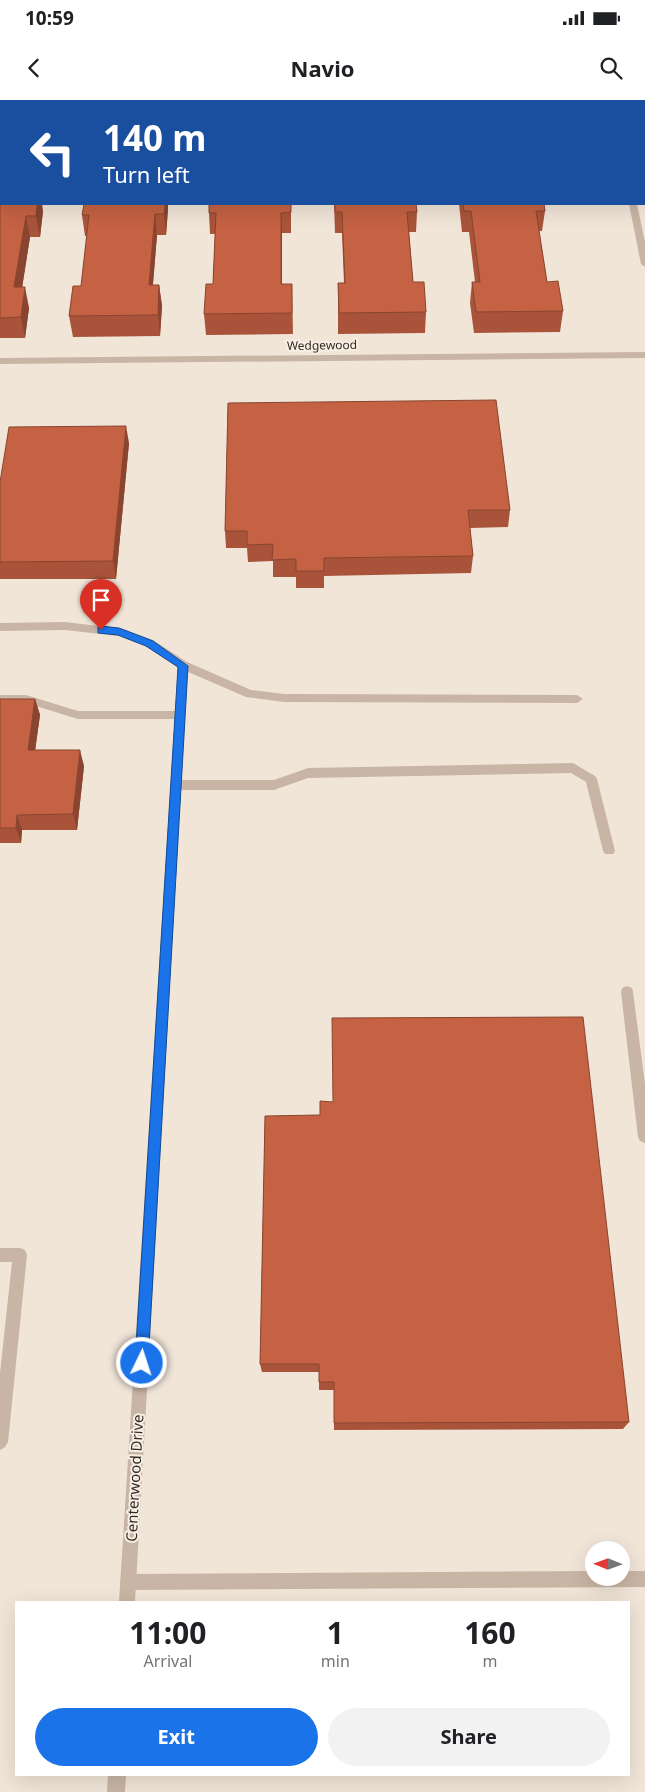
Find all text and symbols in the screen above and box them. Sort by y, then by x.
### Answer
text: 10:59 [25,5,74,31]
text: Navio [291,53,354,83]
icon: back [20,54,48,82]
icon: search [597,54,625,82]
text: 140 m [103,114,206,161]
icon: left [20,120,85,185]
text: Turn left [103,159,190,189]
street label: Wedgewood [287,336,357,354]
pin [80,579,122,630]
icon: arrive [87,586,115,614]
position arrow [115,1336,167,1388]
street label: Centerwood Drive [121,1414,147,1542]
north arrow [585,1541,630,1586]
map controls [585,1541,630,1586]
text: 11:00 [129,1612,206,1653]
text: 1 [327,1612,344,1653]
text: 160 [464,1612,516,1653]
text: Arrival [143,1650,192,1672]
text: min [321,1650,350,1672]
text: m [482,1650,497,1672]
button: Exit [35,1708,318,1766]
button: Share [328,1708,610,1766]

